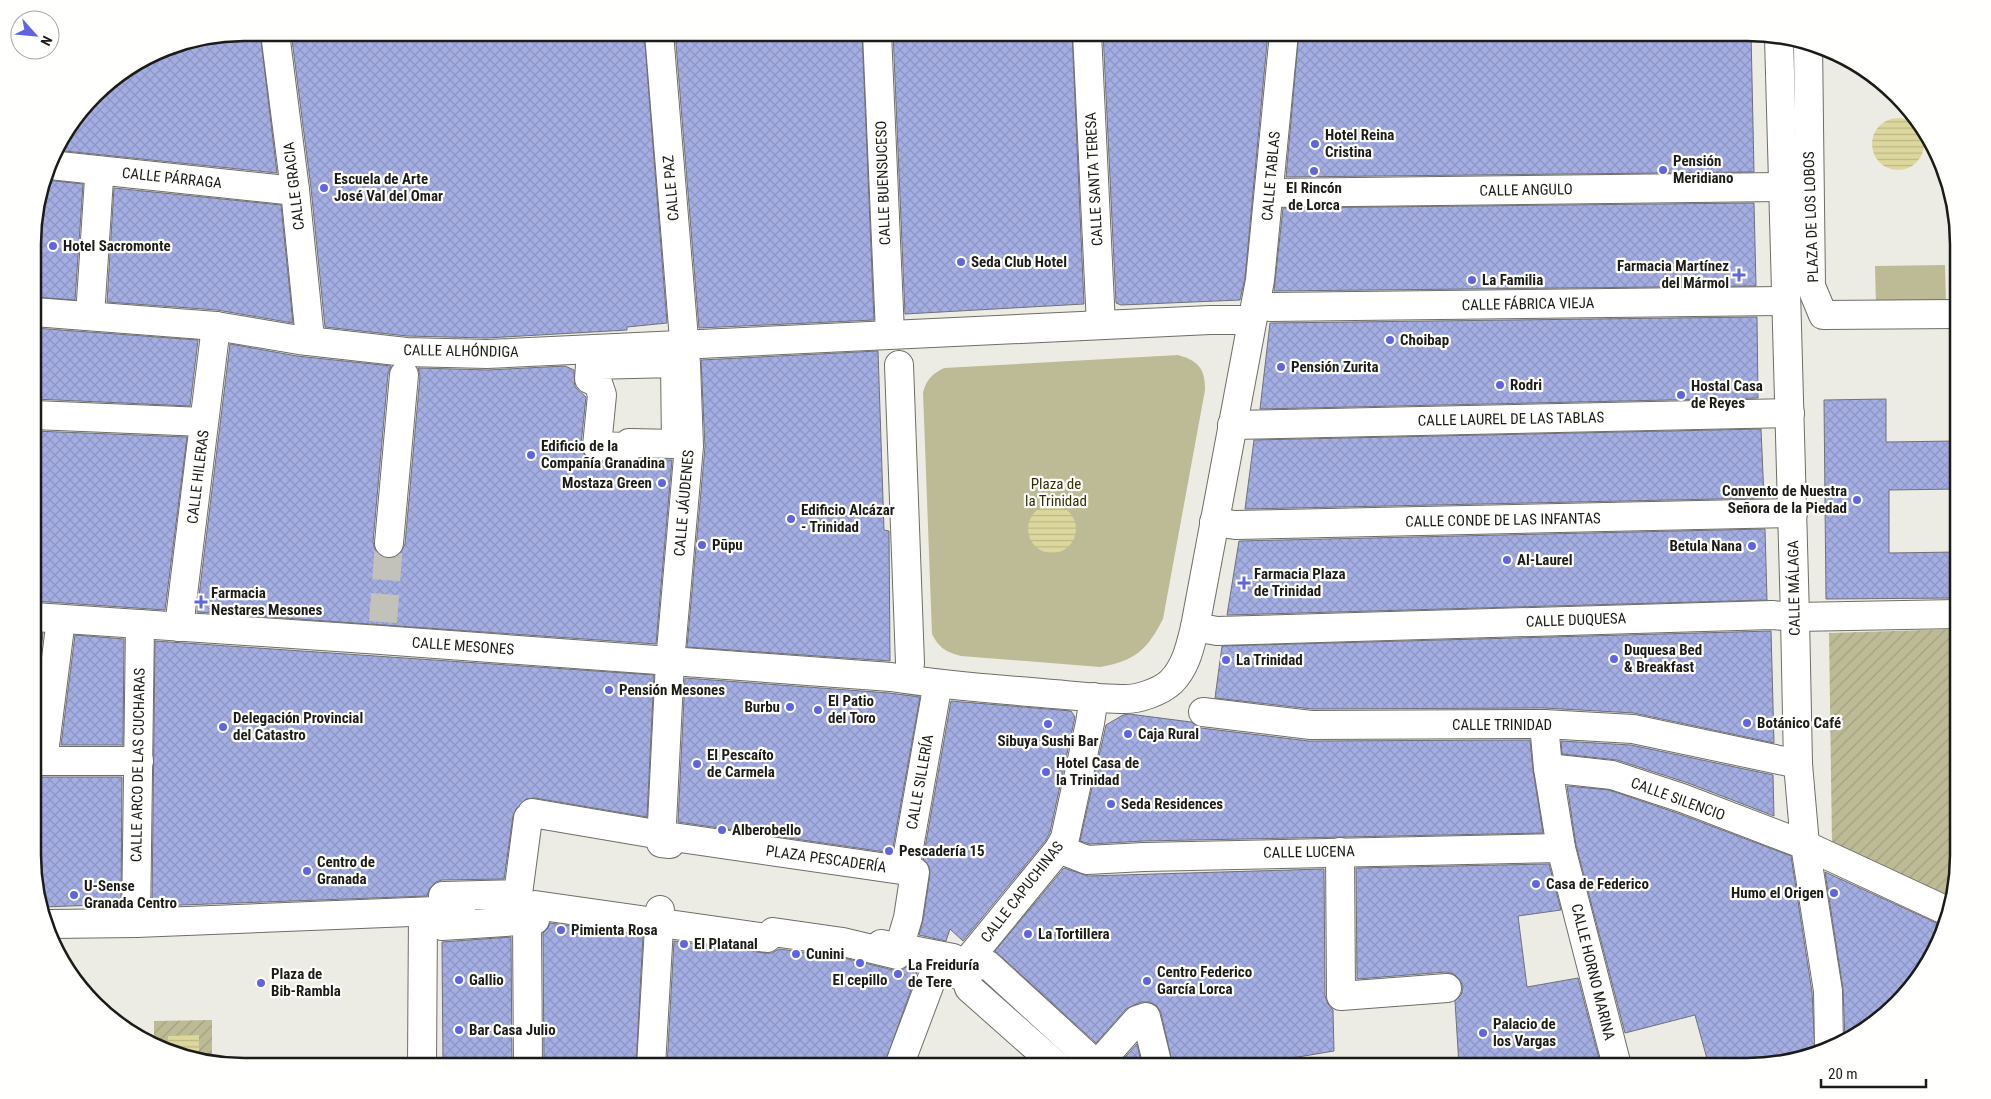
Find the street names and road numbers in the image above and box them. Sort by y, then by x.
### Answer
street label: CALLE SANTA TERESA [1081,111,1106,246]
street label: CALLE BUENSUCESO [872,120,894,246]
street label: CALLE TABLAS [1258,130,1284,222]
street label: CALLE GRACIA [280,141,308,231]
street label: PLAZA DE LOS LOBOS [1800,151,1822,283]
street label: CALLE PAZ [659,154,683,222]
street label: CALLE PÁRRAGA [121,164,223,192]
street label: CALLE ANGULO [1479,180,1573,200]
street label: CALLE FÁBRICA VIEJA [1461,294,1595,314]
street label: CALLE ALHÓNDIGA [403,341,519,361]
street label: CALLE LAUREL DE LAS TABLAS [1418,408,1605,430]
street label: CALLE HILERAS [183,429,213,525]
street label: CALLE JÁUDENES [670,449,698,557]
street label: CALLE CONDE DE LAS INFANTAS [1405,509,1601,531]
street label: CALLE MÁLAGA [1784,540,1804,636]
street label: CALLE DUQUESA [1525,609,1627,631]
street label: CALLE MESONES [411,633,515,659]
street label: CALLE ARCO DE LAS CUCHARAS [127,667,149,862]
street label: CALLE TRINIDAD [1452,716,1552,734]
street label: CALLE SILLERÍA [903,733,937,831]
street label: CALLE SILENCIO [1628,774,1728,824]
street label: CALLE CAPUCHINAS [977,838,1067,946]
street label: PLAZA PESCADERÍA [765,842,888,876]
street label: CALLE LUCENA [1263,842,1355,862]
street label: CALLE HORNO MARINA [1567,902,1619,1043]

